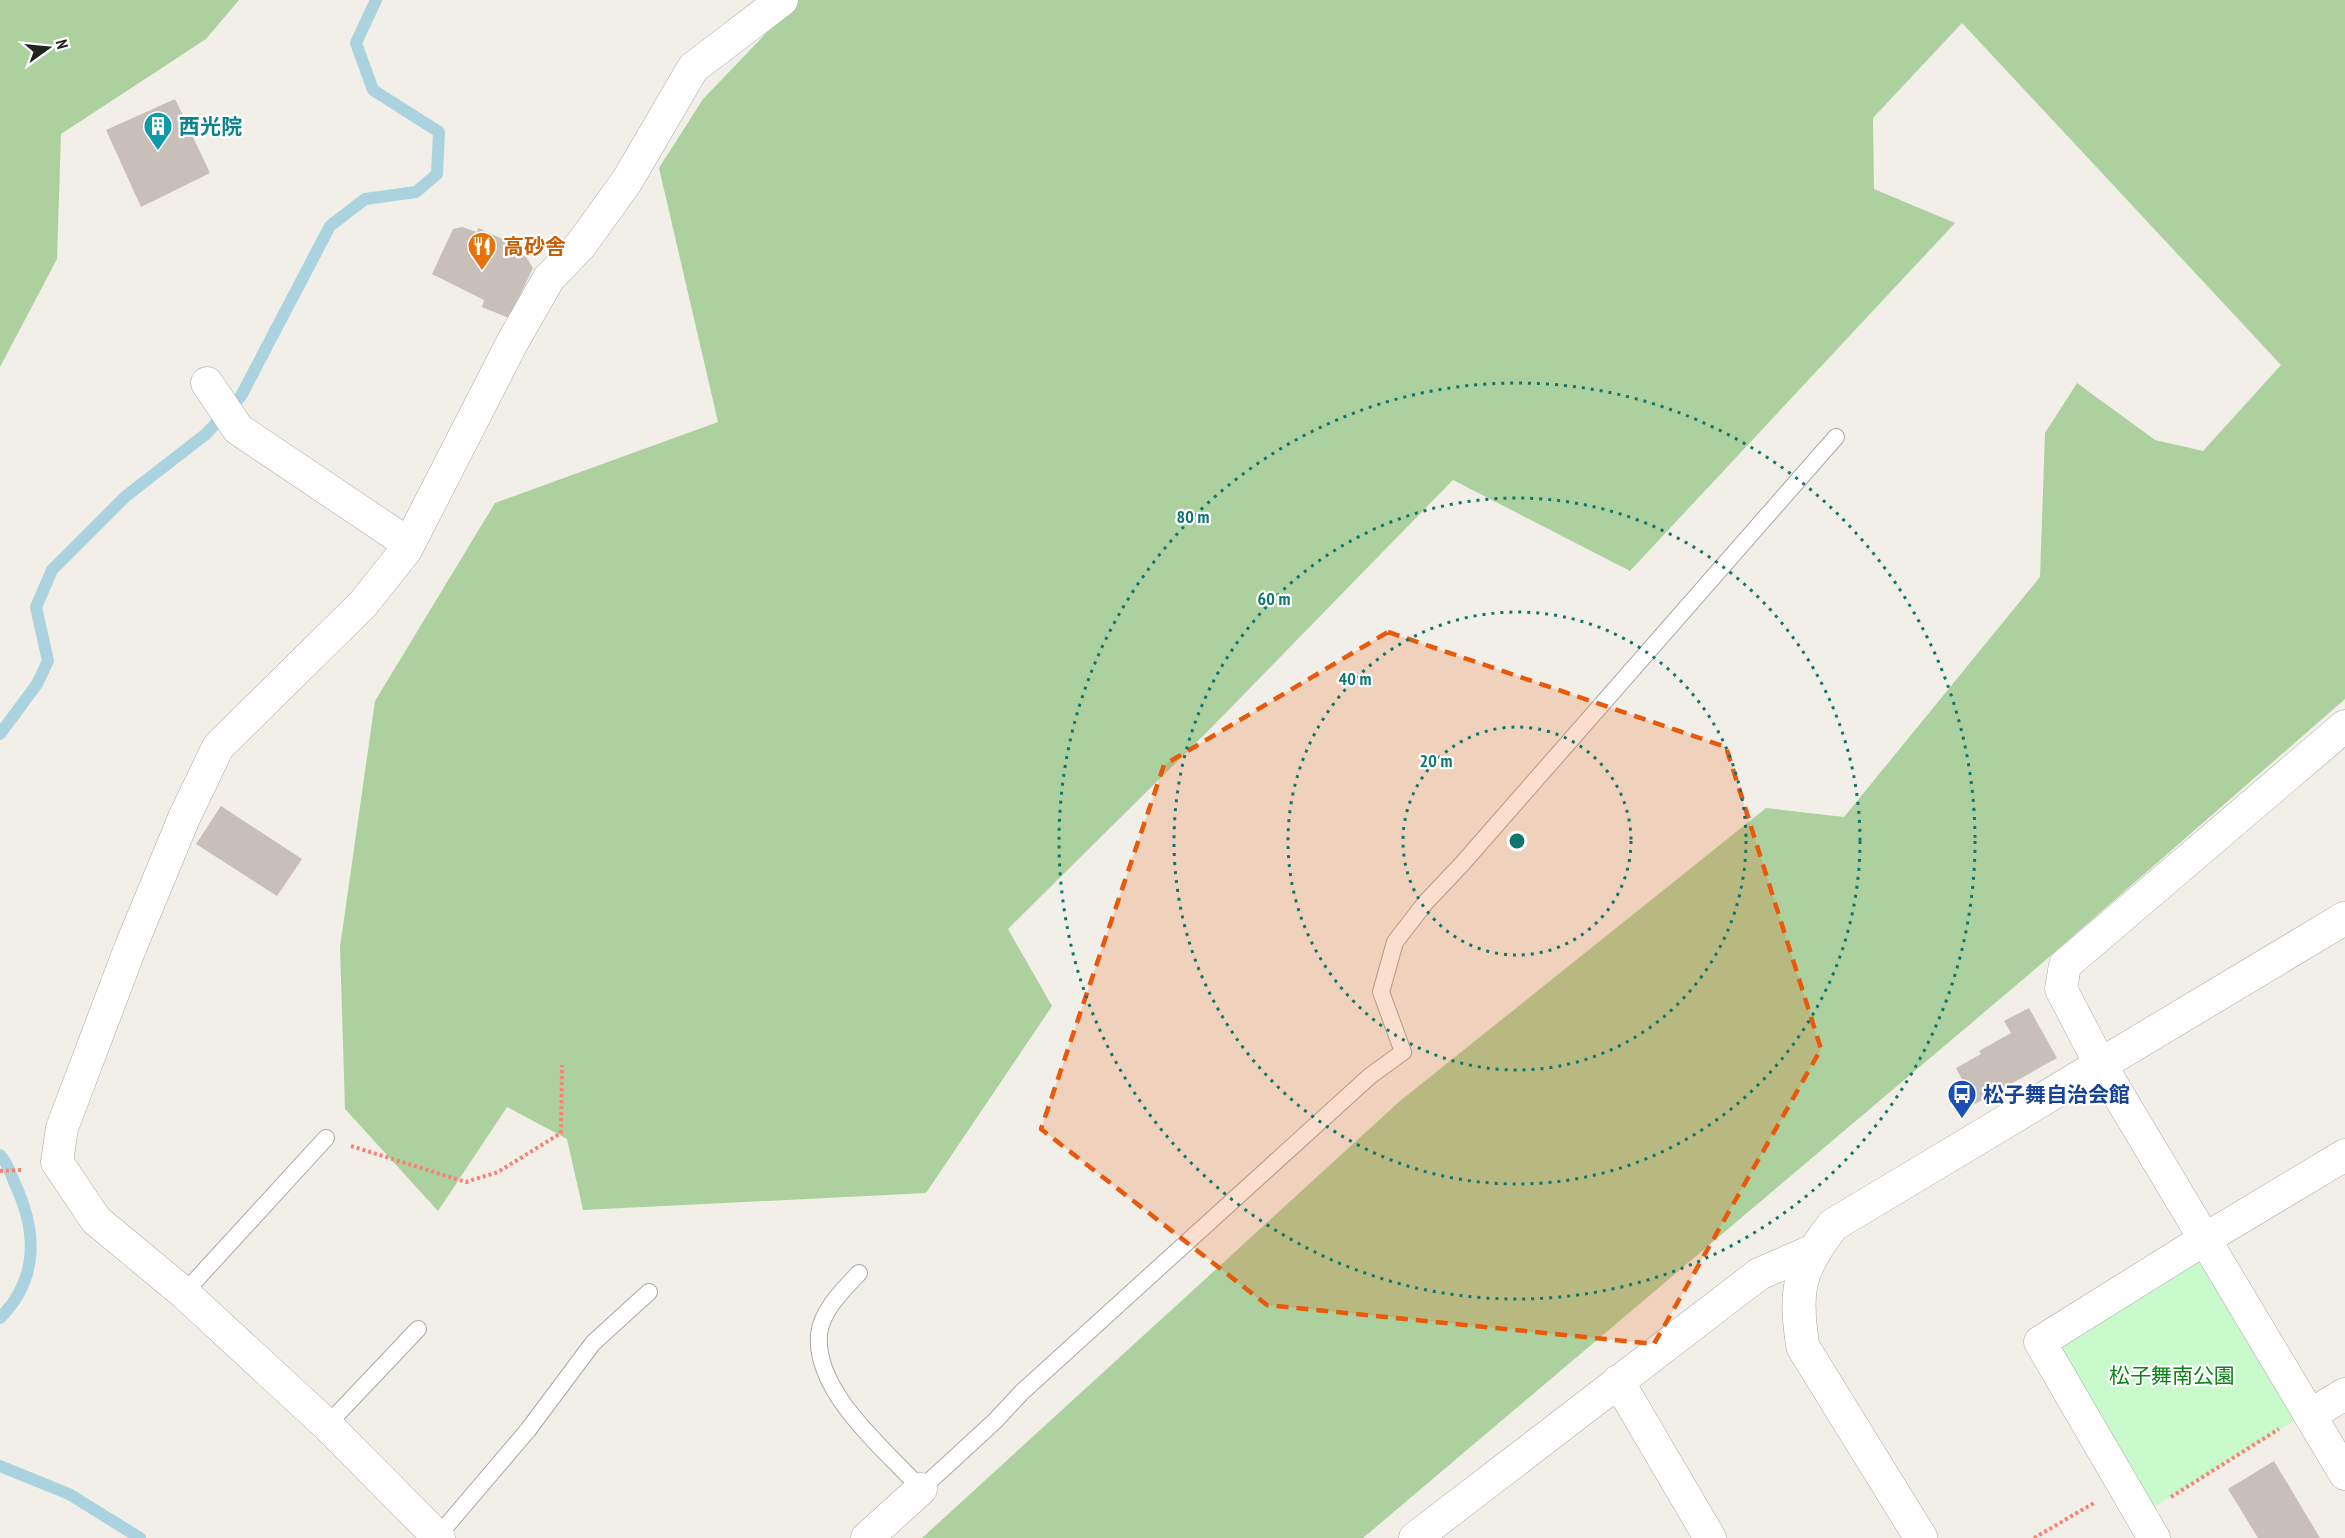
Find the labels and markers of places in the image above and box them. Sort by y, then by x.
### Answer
building icon: 西光院 [142,110,174,152]
place label: 西光院 [179,113,242,140]
restaurant icon: 高砂舎 [466,230,498,272]
place label: 高砂舎 [503,233,566,260]
centre of rings [1507,831,1527,851]
bus stop icon: 松子舞自治会館 [1946,1078,1978,1120]
place label: 松子舞自治会館 [1983,1081,2130,1108]

